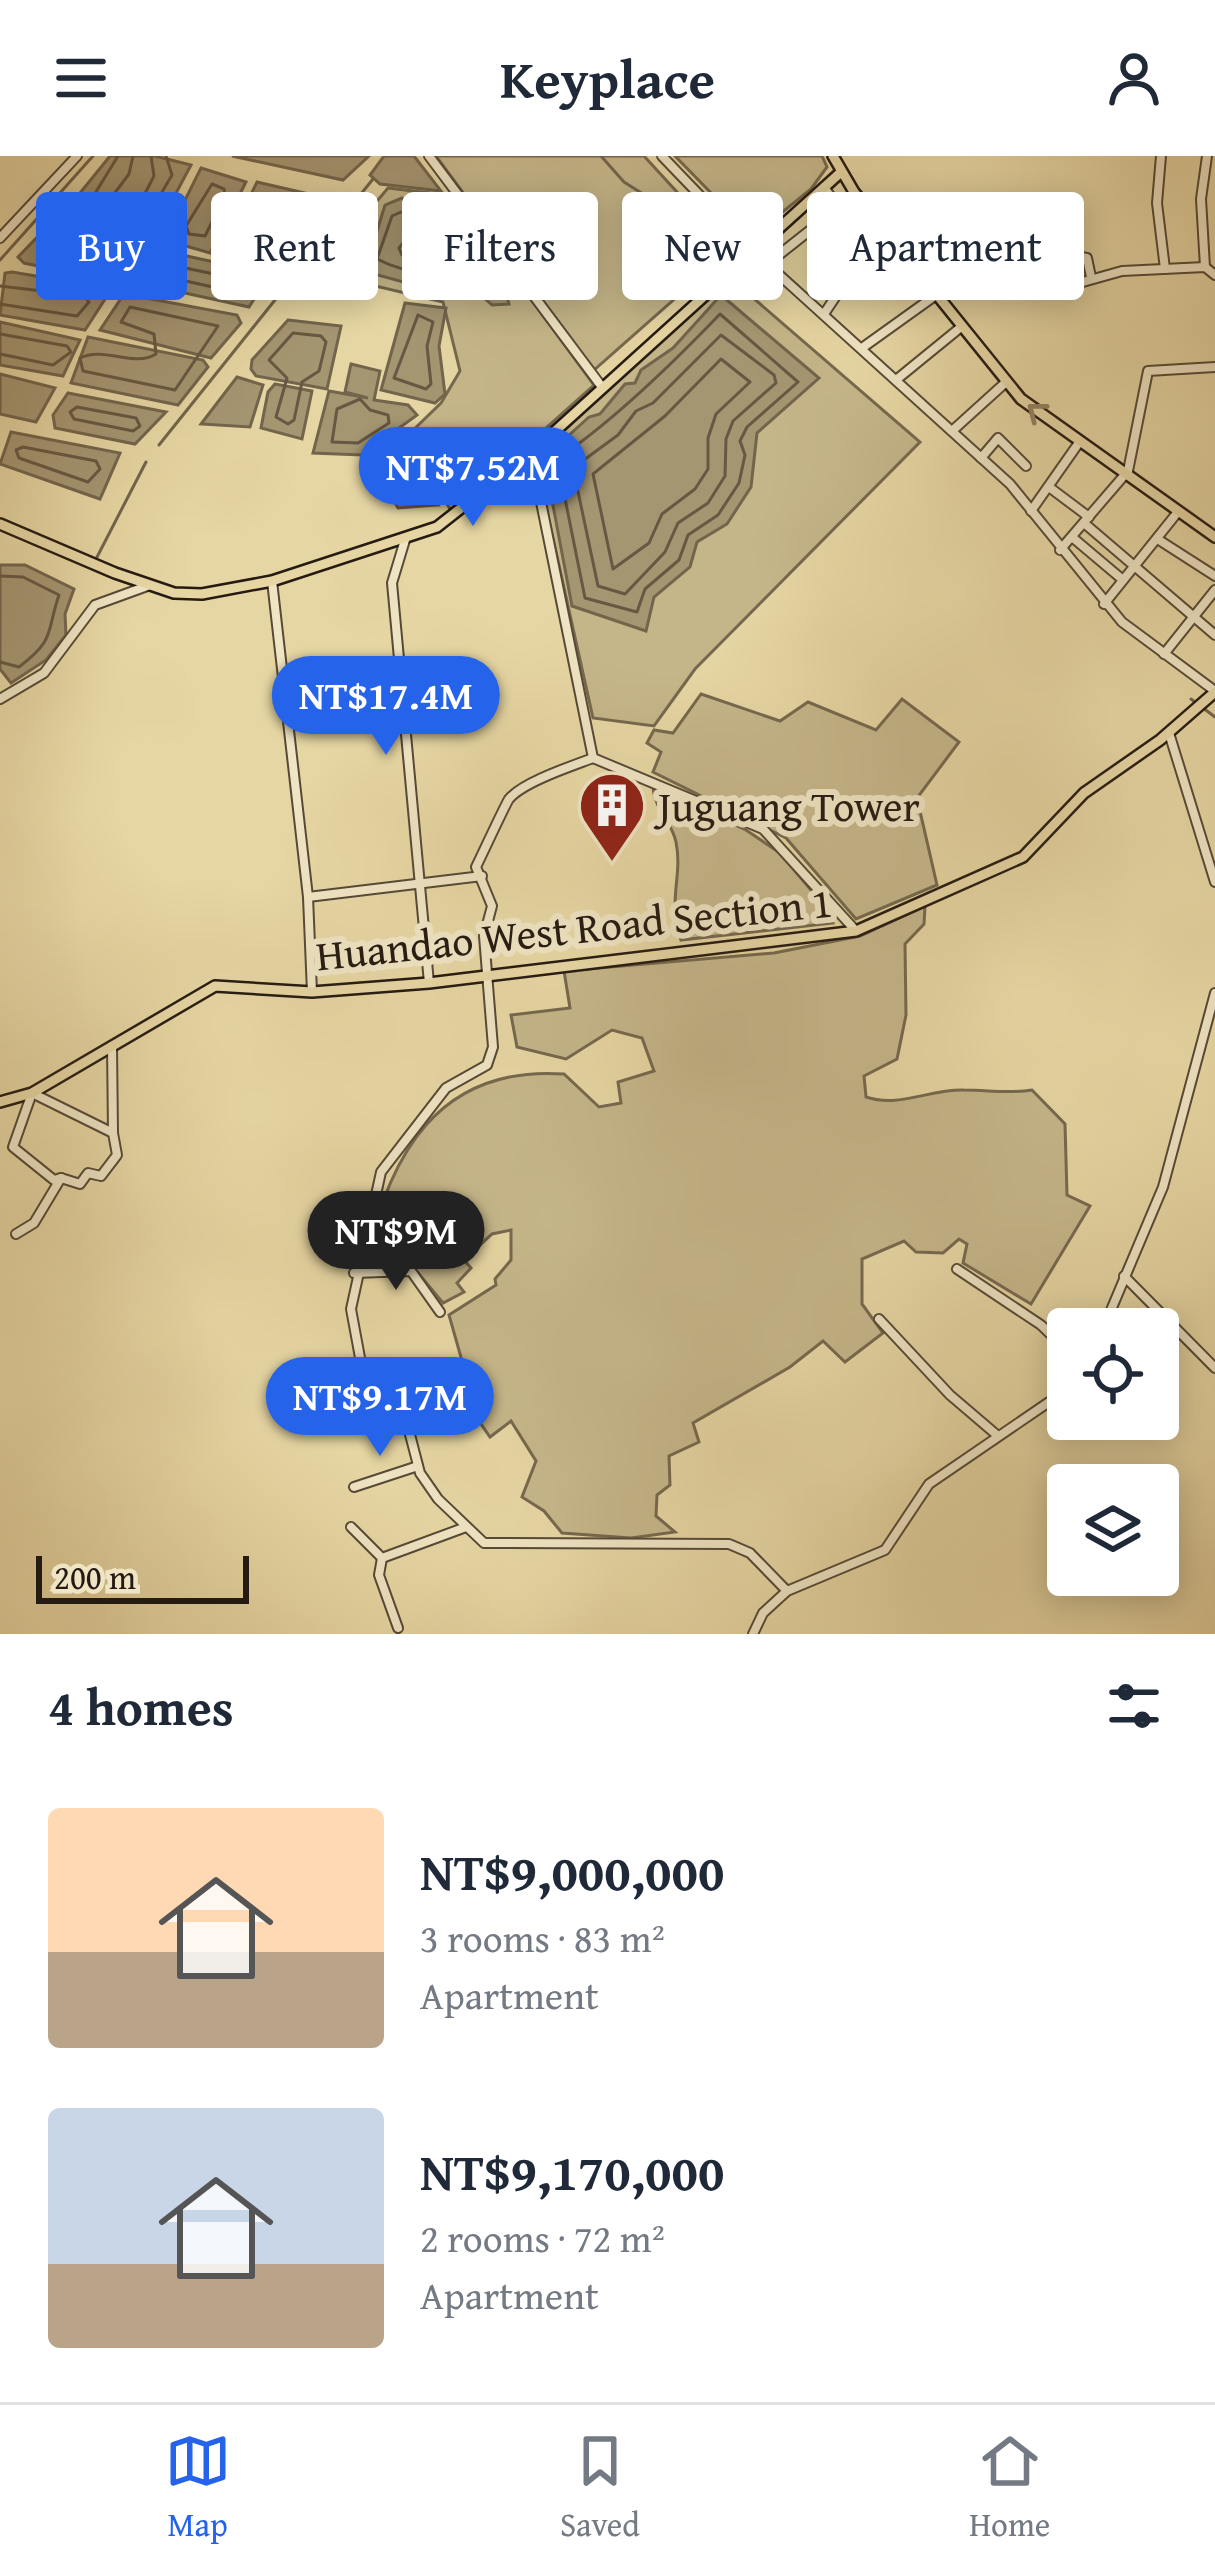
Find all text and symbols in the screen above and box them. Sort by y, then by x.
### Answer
text: Keyplace [500,39,715,118]
icon: menu [48,45,114,111]
icon: person [1101,45,1167,111]
chip: Buy [36,192,187,300]
chip: Rent [211,192,378,300]
chip: Filters [402,192,598,300]
chip: New [622,192,783,300]
chip: Apartment [807,192,1084,300]
one-way arrow [1028,404,1050,425]
pin: NT$7.52M [349,427,597,529]
text: NT$7.52M [386,437,560,494]
pin: NT$17.4M [262,656,510,758]
text: NT$17.4M [299,666,473,723]
building icon: Juguang Tower [577,770,647,864]
place label: Juguang Tower [653,775,920,836]
street label: Huandao West Road Section 1 [313,871,835,985]
pin: NT$9M [312,1191,480,1293]
text: NT$9M [334,1201,458,1258]
map controls [1047,1308,1179,1596]
button: locate [1047,1308,1179,1440]
pin: NT$9.17M [256,1357,504,1459]
text: NT$9.17M [293,1367,467,1424]
button: layers [1047,1464,1179,1596]
scale bar [36,1550,249,1603]
text: 200 m [54,1553,136,1601]
text: 4 homes [48,1669,234,1744]
icon: filters [1101,1673,1167,1739]
text: NT$9,000,000 [420,1834,724,1909]
icon: home [144,1856,288,2000]
text: 3 rooms · 83 m² [420,1909,665,1966]
text: Apartment [420,1966,599,2023]
text: NT$9,170,000 [420,2134,724,2209]
icon: home [144,2156,288,2300]
text: 2 rooms · 72 m² [420,2209,665,2266]
text: Apartment [420,2266,599,2323]
tab: Map [165,2428,231,2548]
tab: Saved [560,2428,640,2548]
tab: Home [969,2428,1050,2548]

